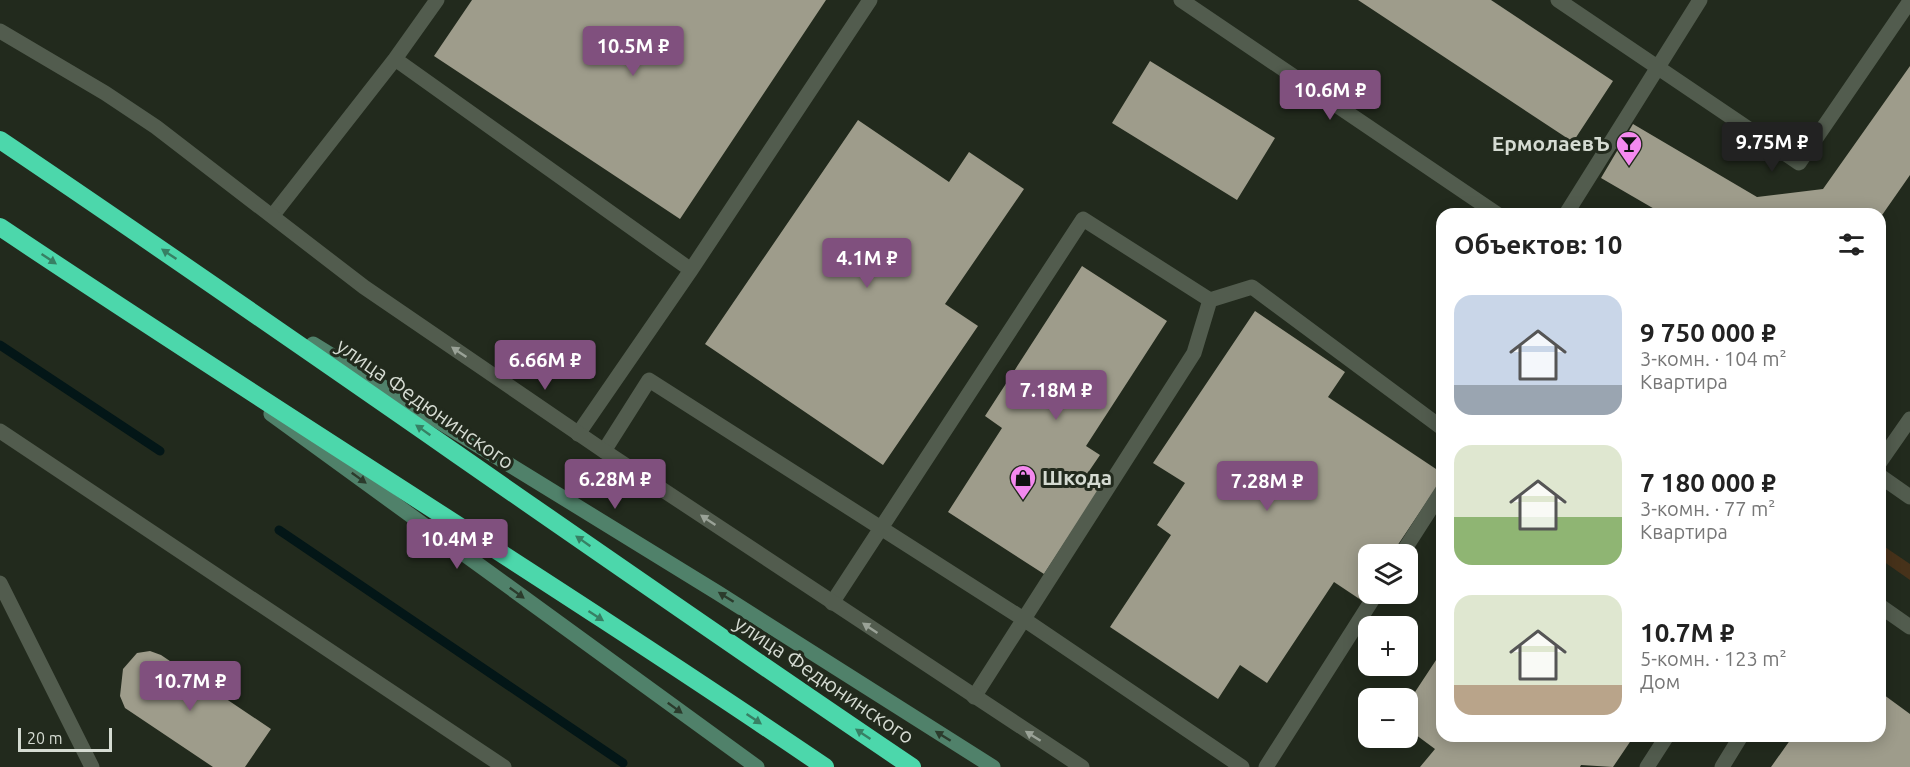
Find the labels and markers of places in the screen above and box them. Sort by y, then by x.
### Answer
pin: 10.5M ₽ [578,26,688,77]
pin: 10.6M ₽ [1275,70,1385,121]
pin: 9.75M ₽ [1717,122,1827,173]
bar icon: ЕрмолаевЪ [1614,129,1644,167]
place label: ЕрмолаевЪ [1492,131,1610,155]
pin: 4.1M ₽ [818,238,916,289]
pin: 6.66M ₽ [490,340,600,391]
pin: 7.18M ₽ [1001,370,1111,421]
pin: 6.28M ₽ [560,459,670,510]
pin: 7.28M ₽ [1212,461,1322,512]
shop icon: Шкода [1008,463,1038,501]
place label: Шкода [1042,465,1112,489]
pin: 10.4M ₽ [402,519,512,570]
pin: 10.7M ₽ [135,661,245,712]

